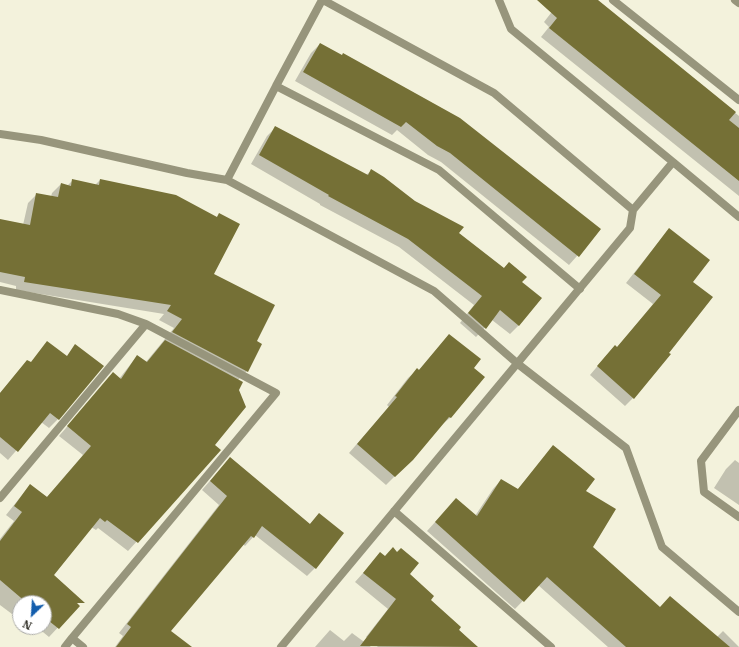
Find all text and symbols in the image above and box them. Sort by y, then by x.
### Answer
north arrow [12,595,52,635]
text: N [20,617,34,633]

